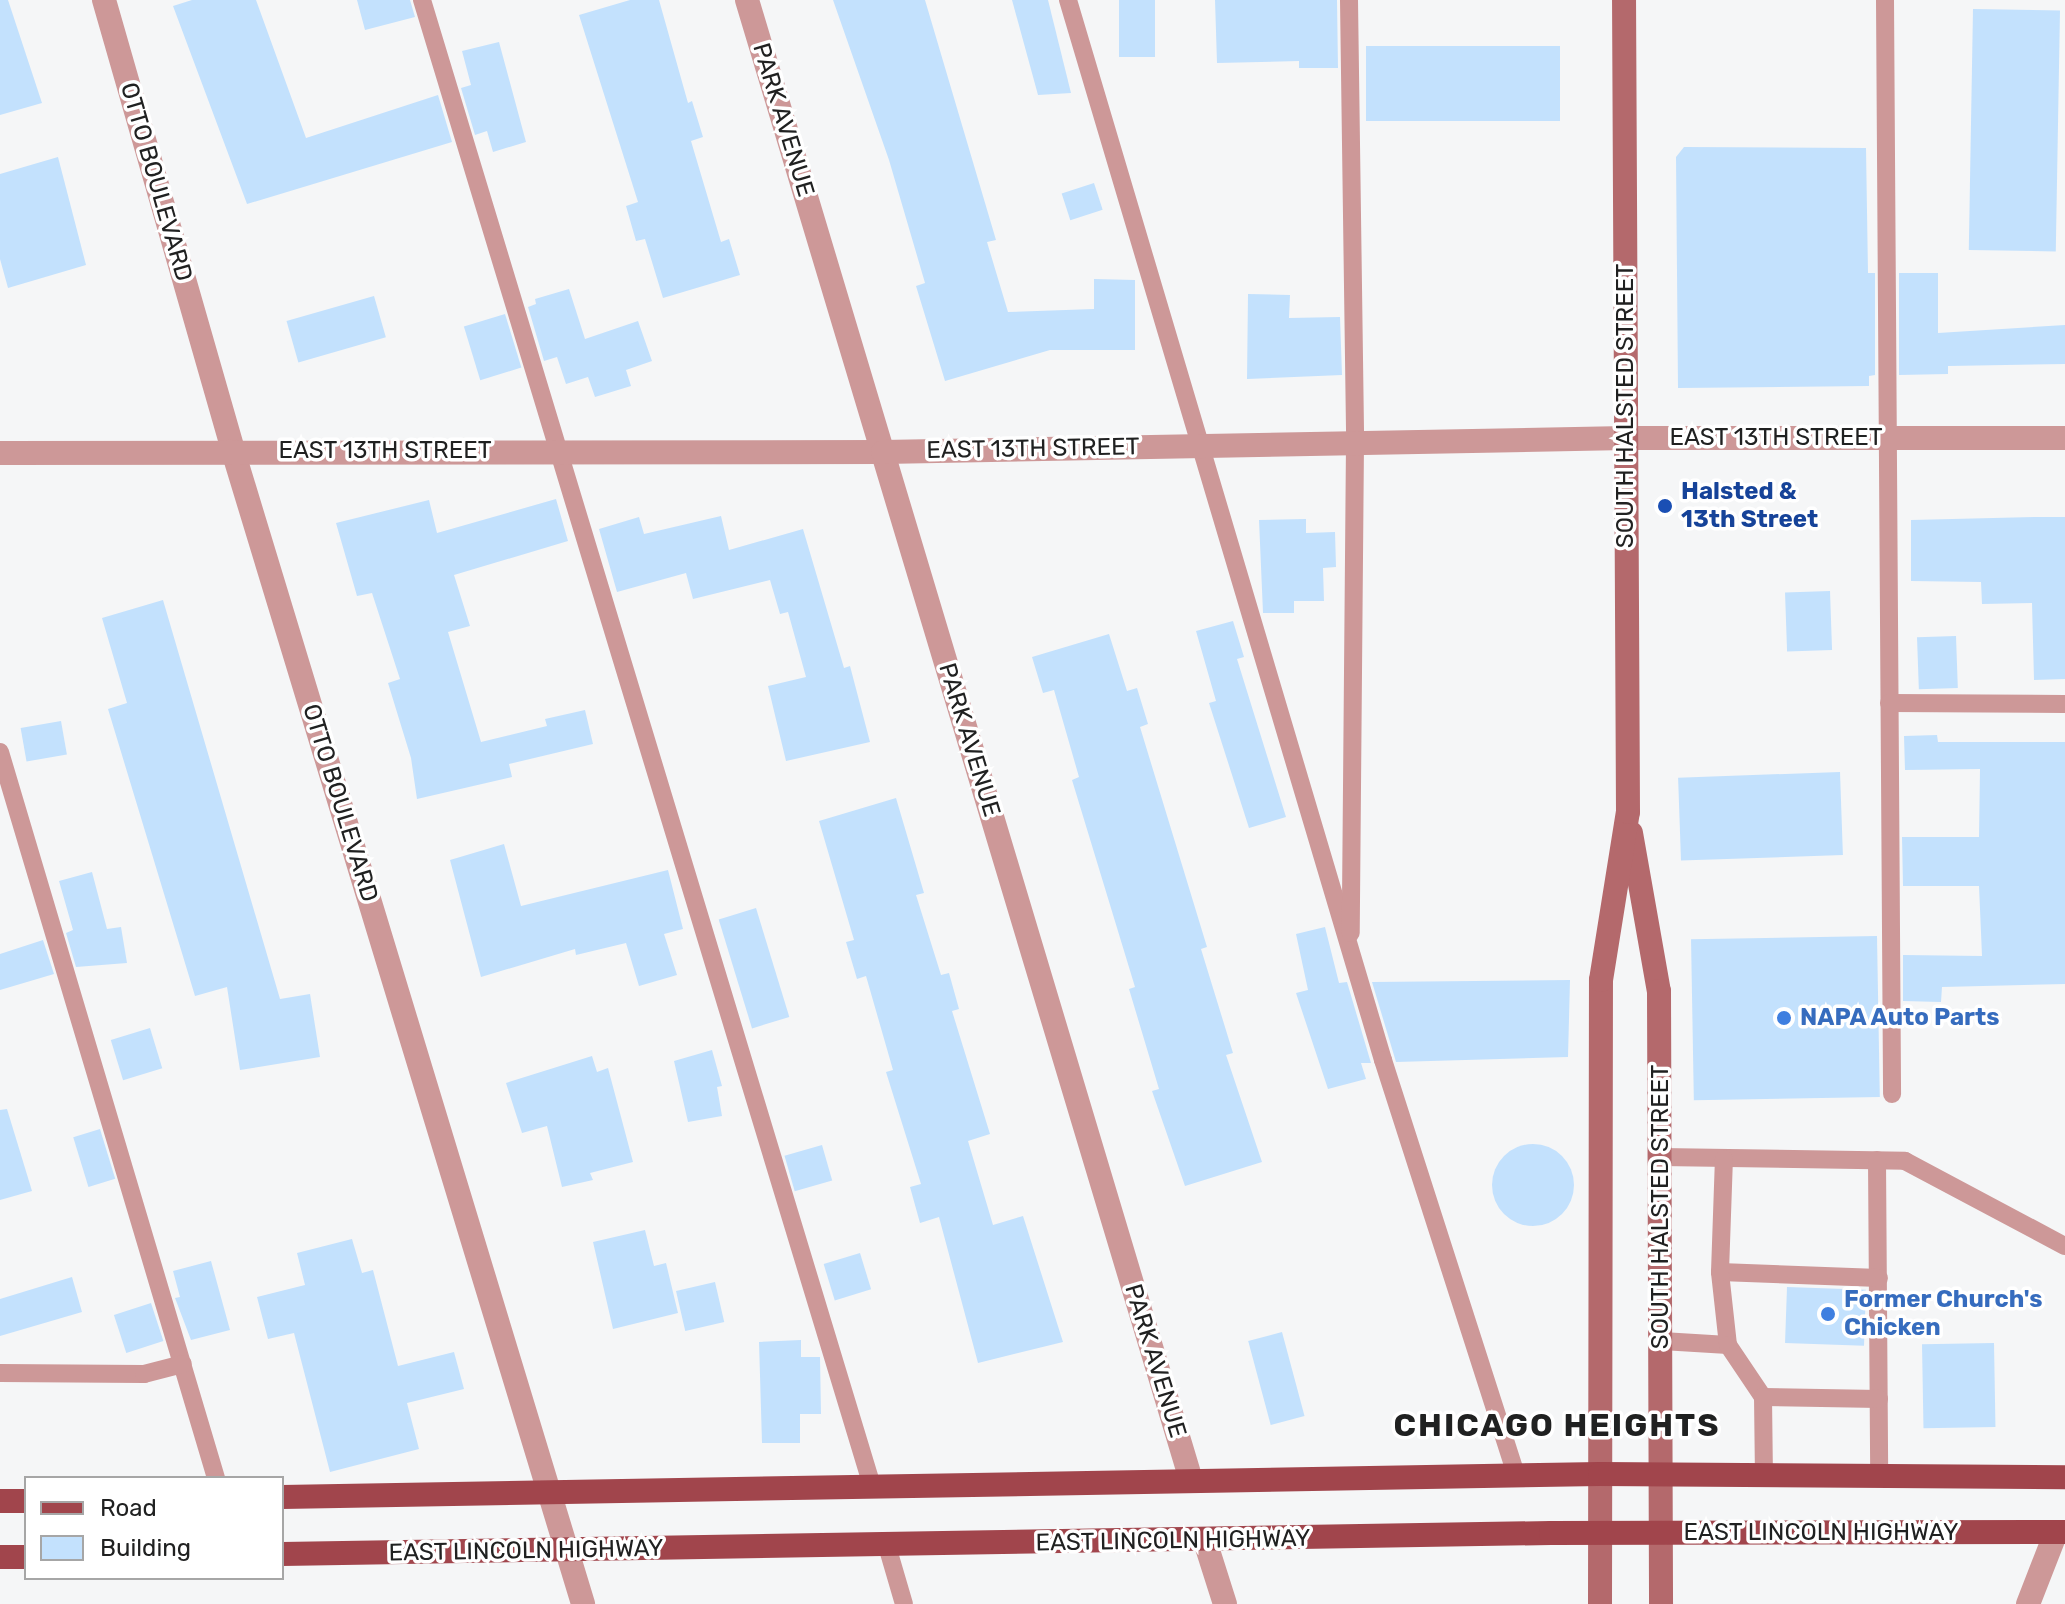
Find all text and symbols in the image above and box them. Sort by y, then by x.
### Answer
street label: PARK AVENUE [746,39,820,201]
street label: OTTO BOULEVARD [114,79,198,285]
street label: SOUTH HALSTED STREET [1612,264,1640,548]
street label: EAST 13TH STREET [1669,424,1883,452]
street label: EAST 13TH STREET [926,433,1140,465]
street label: EAST 13TH STREET [278,437,492,465]
place label: Halsted & 13th Street [1681,478,1818,534]
marker: Halsted & 13th Street [1656,497,1674,515]
street label: PARK AVENUE [932,659,1006,821]
street label: OTTO BOULEVARD [296,701,384,905]
place label: NAPA Auto Parts [1800,1004,2001,1032]
marker: NAPA Auto Parts [1775,1009,1793,1027]
street label: SOUTH HALSTED STREET [1647,1065,1675,1349]
street label: PARK AVENUE [1118,1280,1192,1442]
place label: Former Church's Chicken [1844,1286,2043,1342]
marker: Former Church's Chicken [1819,1305,1837,1323]
district label: CHICAGO HEIGHTS [1394,1406,1720,1444]
legend [24,1476,284,1580]
text: Road [100,1494,157,1522]
street label: EAST LINCOLN HIGHWAY [1683,1519,1959,1547]
street label: EAST LINCOLN HIGHWAY [1035,1524,1311,1558]
text: Building [100,1534,191,1562]
street label: EAST LINCOLN HIGHWAY [388,1534,664,1568]

